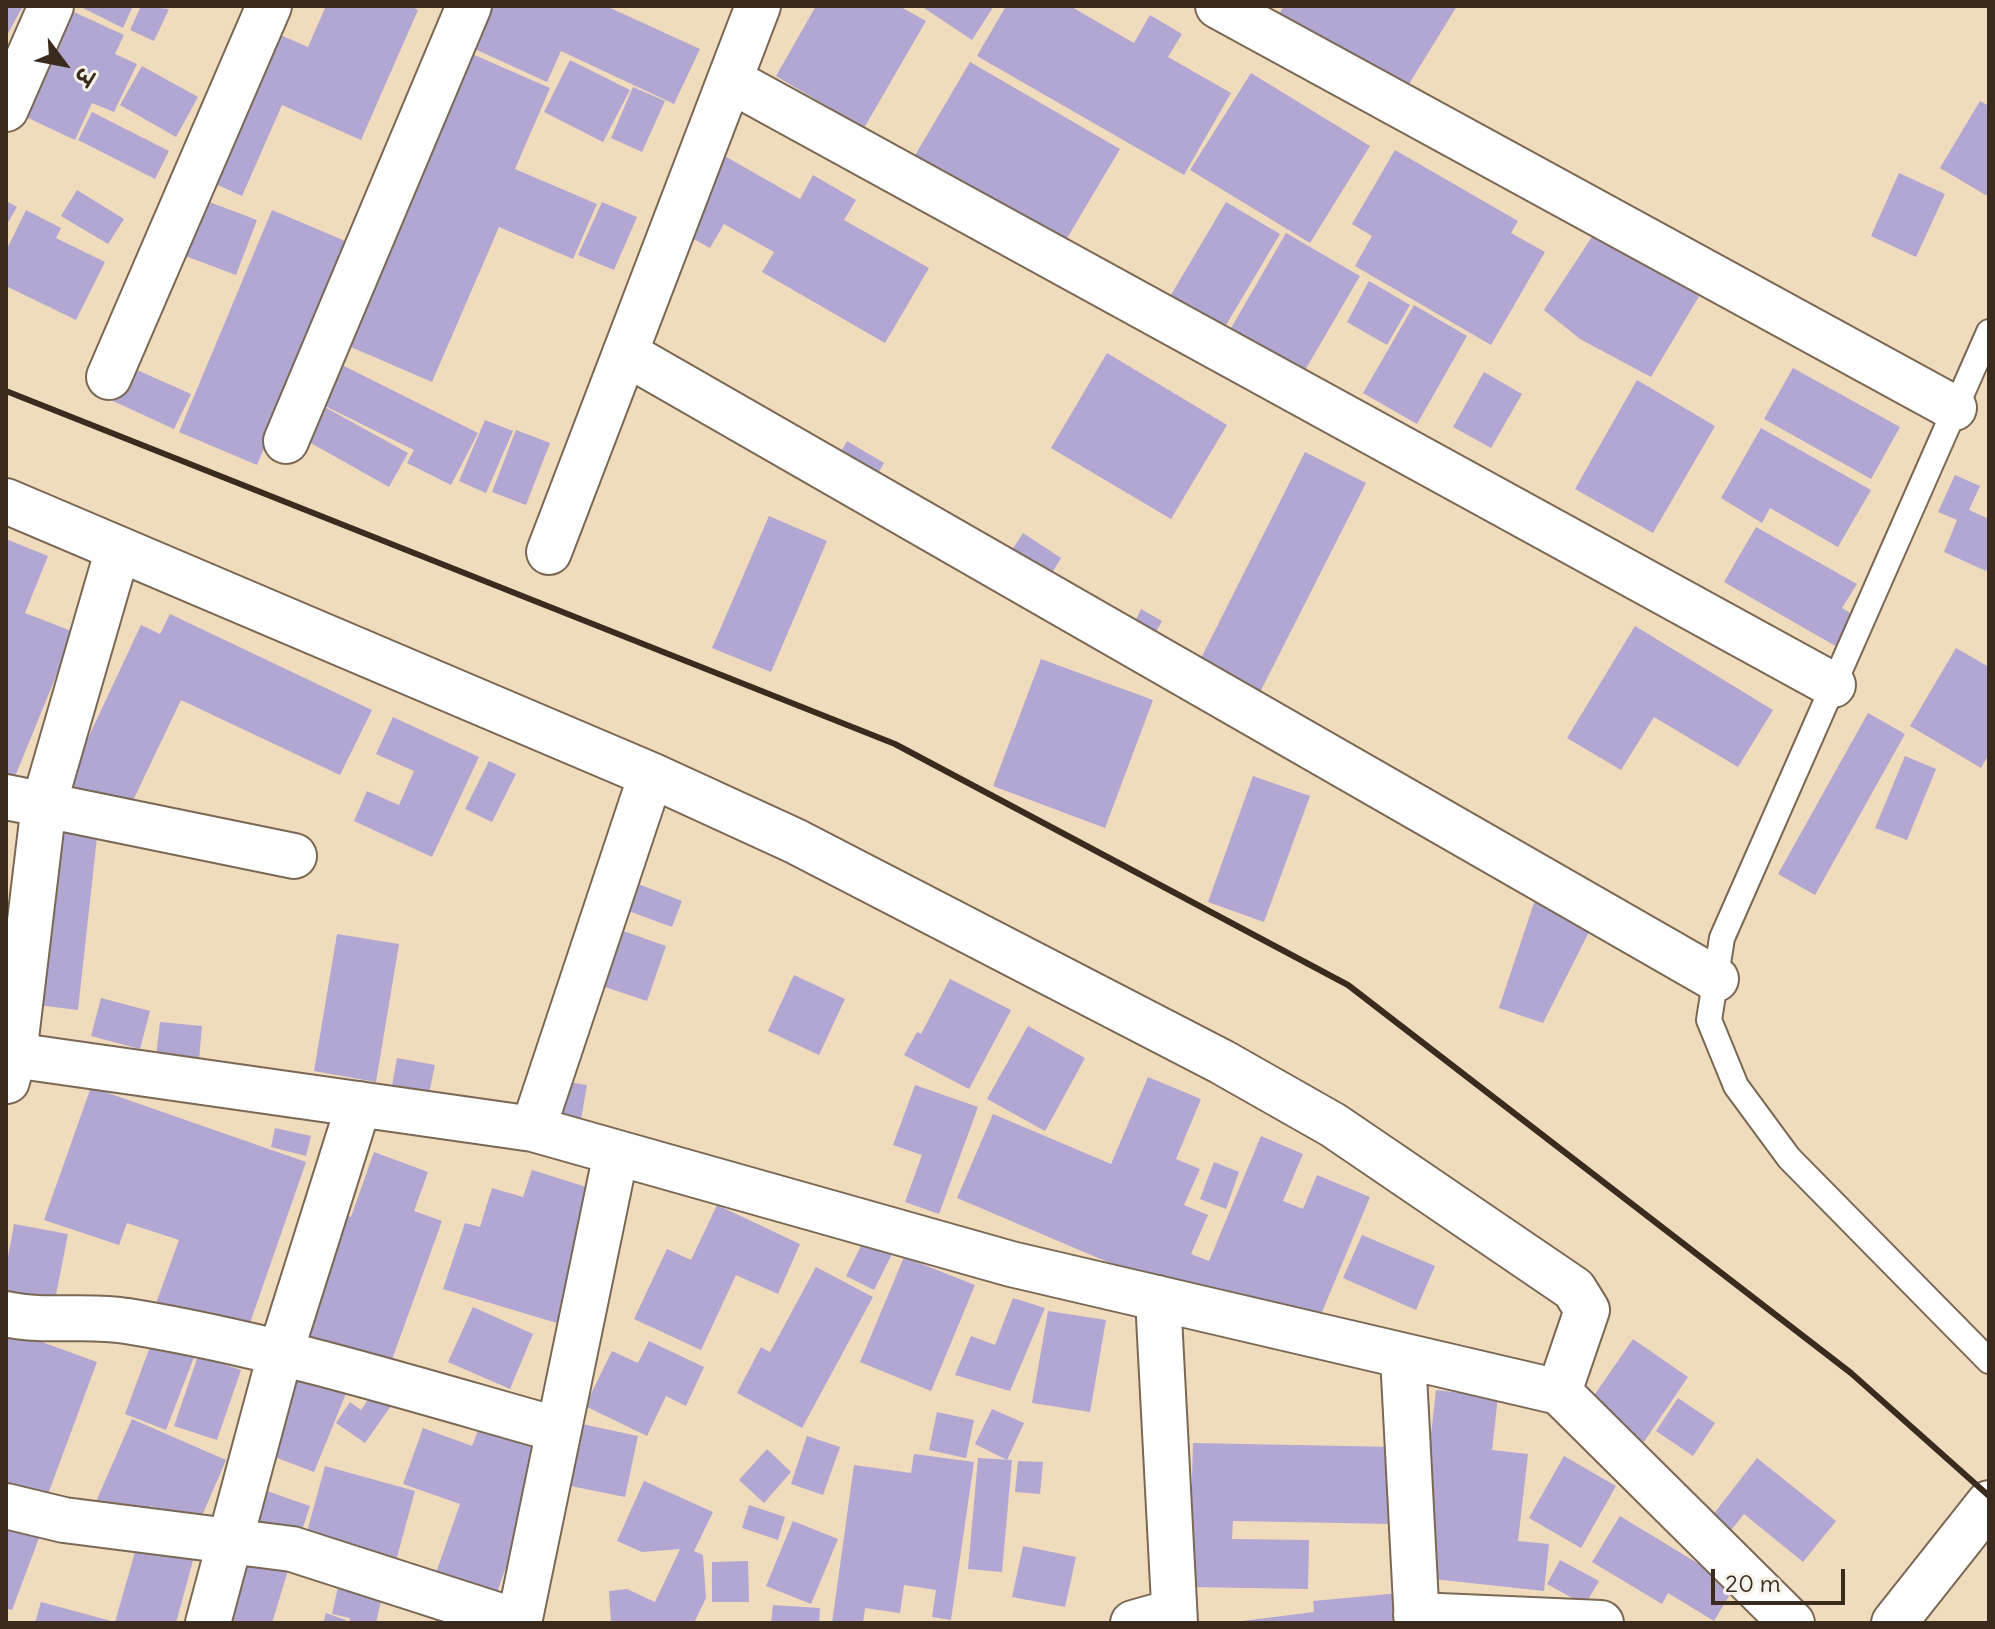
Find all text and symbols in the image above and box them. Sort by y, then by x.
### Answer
north arrow [24,24,104,104]
text: उ [69,63,100,90]
scale bar [1715,1553,1849,1603]
text: 20 m [1725,1568,1781,1598]

